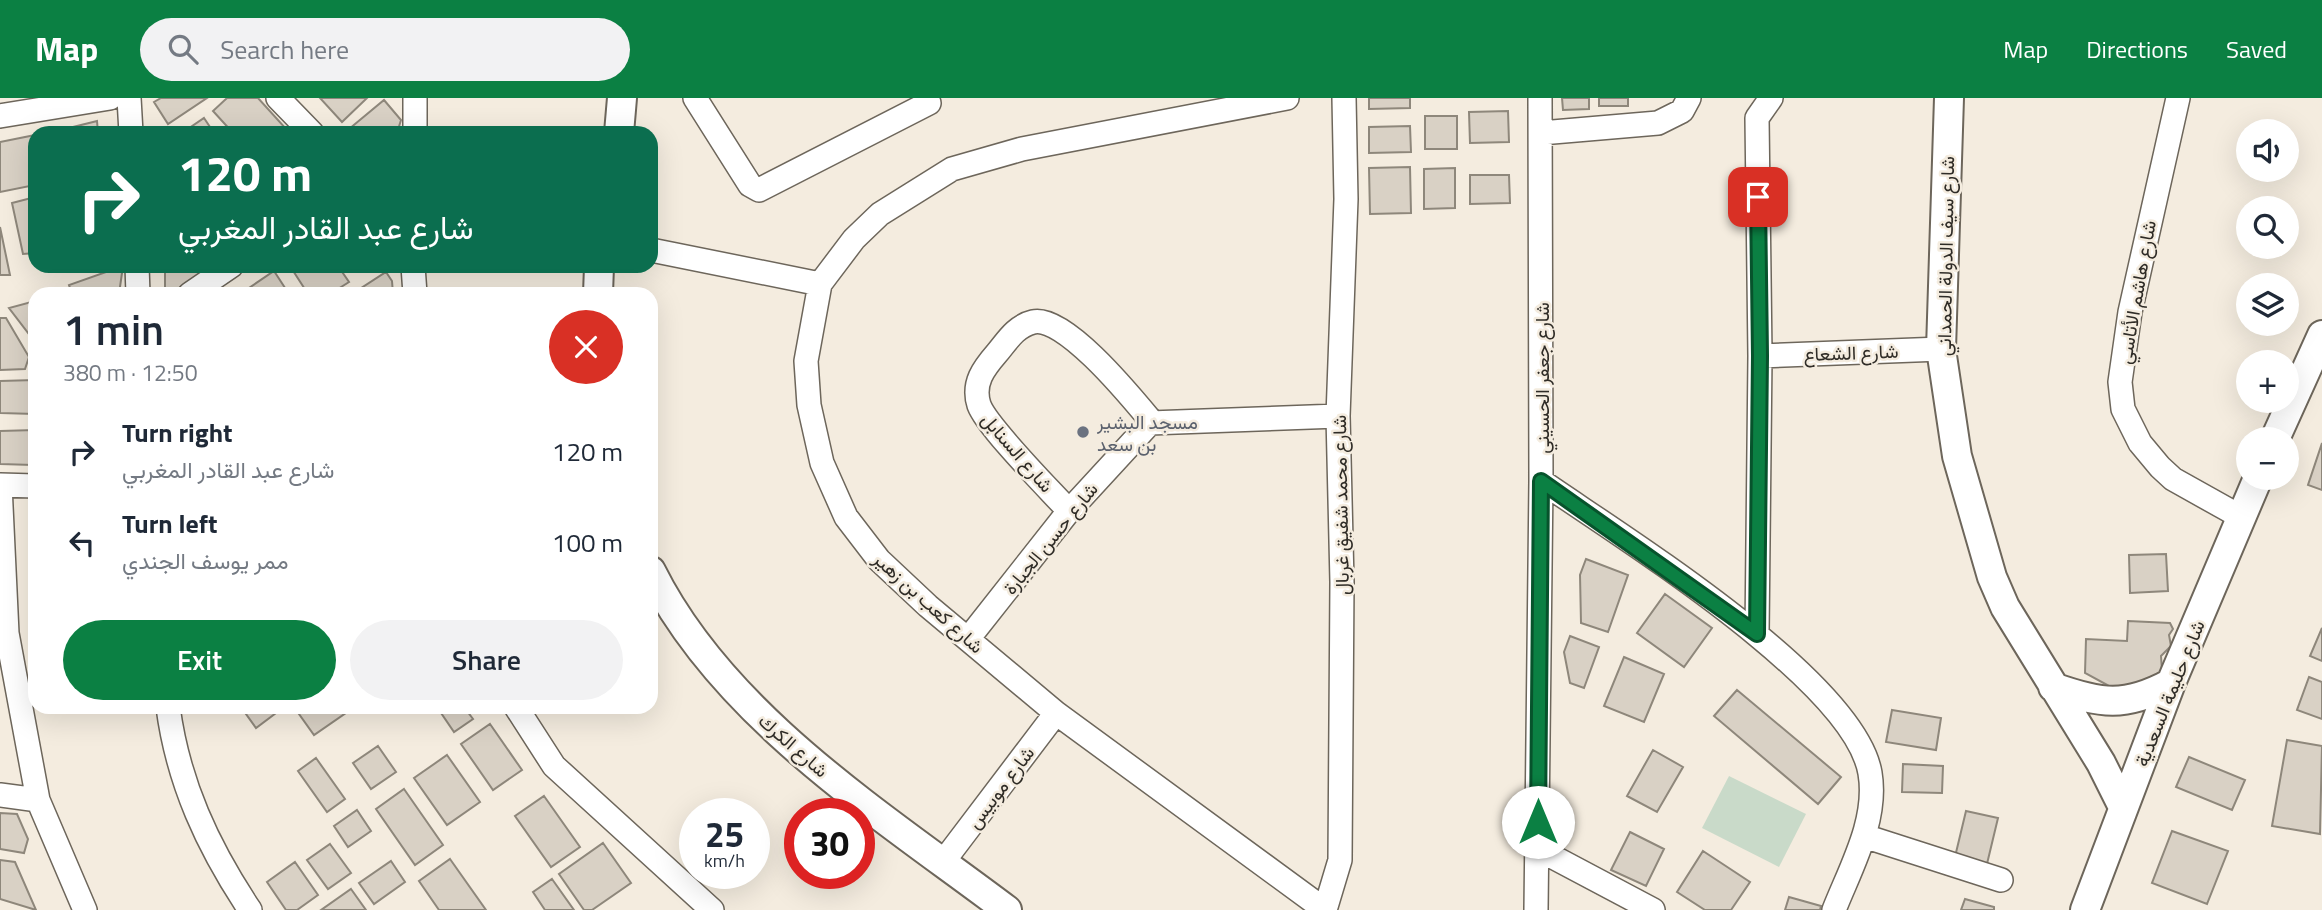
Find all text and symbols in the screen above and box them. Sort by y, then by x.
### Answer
search box [140,18,630,81]
text: Map [35,24,98,74]
icon: search [164,30,202,68]
text: Search here [220,30,349,69]
text: Map [2003,31,2048,67]
text: Directions [2086,31,2188,67]
text: Saved [2226,31,2287,67]
map controls [2236,119,2299,490]
button: sound [2236,119,2299,182]
text: 120 m [178,135,312,210]
icon: right [63,154,154,245]
street label: شارع سيف الدولة الحمداني [1929,156,1963,356]
pin [1728,167,1788,227]
icon: arrive [1739,178,1777,216]
button: search [2236,196,2299,259]
text: شارع عبد القادر المغربي [178,203,474,251]
street label: شارع هاشم الأتاسي [2109,218,2165,367]
button: layers [2236,273,2299,336]
text: 1 min [63,297,164,361]
street label: شارع جعفر الحسيني [1527,302,1558,454]
button: close [549,310,623,384]
street label: شارع الشعاع [1803,336,1899,368]
button: + [2236,350,2299,413]
text: 380 m · 12:50 [63,355,198,390]
street label: شارع السنابل [975,405,1061,499]
place label: مسجد البشير بن سعد [1096,407,1198,458]
text: Turn right [122,413,233,452]
street label: شارع محمد شفيق غربال [1324,415,1356,595]
marker: مسجد البشير بن سعد [1075,424,1091,440]
button: − [2236,427,2299,490]
text: 120 m [552,432,623,471]
icon: right [63,433,101,471]
text: شارع عبد القادر المغربي [122,452,334,487]
street label: شارع حسن الجبارة [996,476,1104,600]
text: Turn left [122,504,217,543]
text: 100 m [552,523,623,562]
icon: left [63,524,101,562]
text: ممر يوسف الجندي [122,543,288,578]
street label: شارع كعب بن زهير [866,544,991,660]
street label: شارع حليمة السعدية [2126,615,2212,771]
button: Exit [63,620,336,700]
button: Share [350,620,623,700]
street label: شارع الكرك [753,706,836,784]
street label: شارع موبيس [959,740,1041,834]
position arrow [1501,785,1575,859]
speed limit sign: 30 [784,798,875,889]
text: 25 [705,807,744,861]
text: km/h [704,847,745,874]

